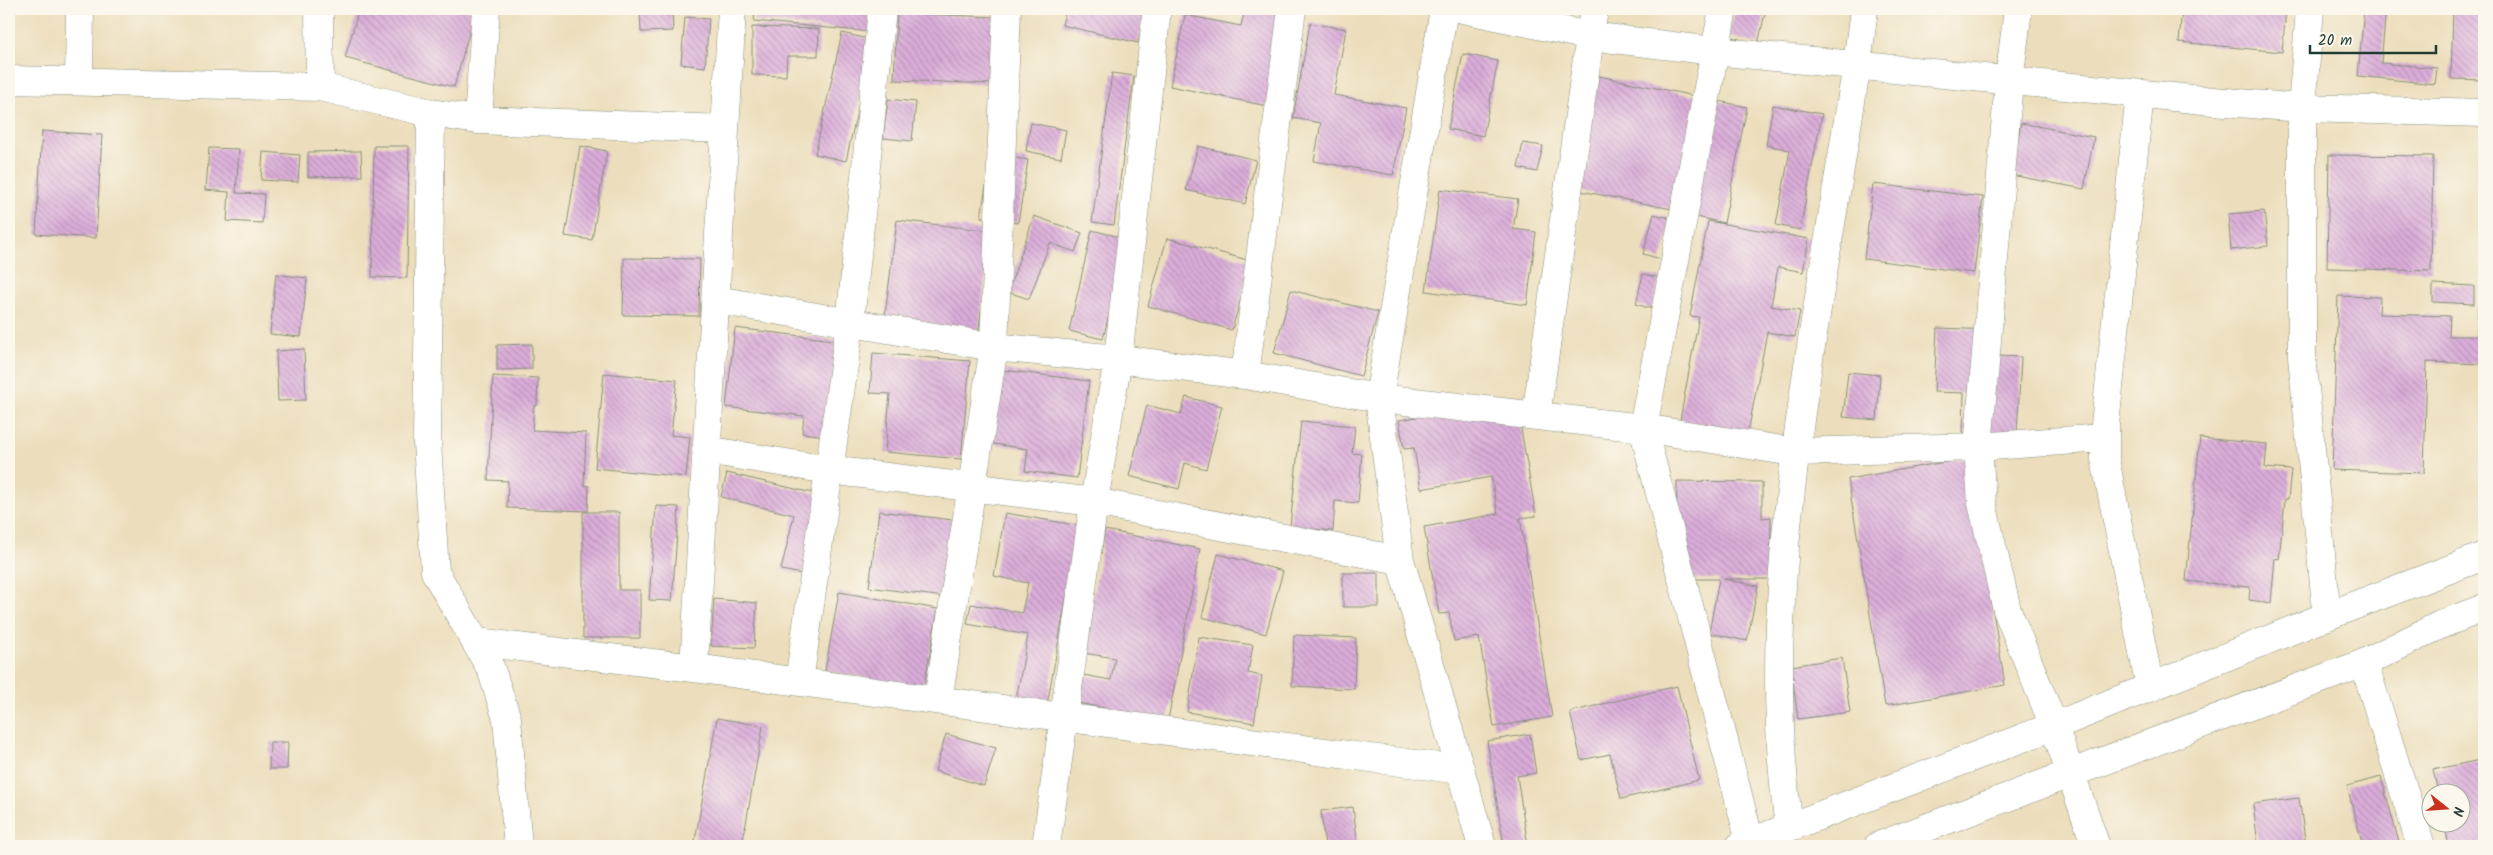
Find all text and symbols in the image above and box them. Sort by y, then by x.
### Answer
scale bar [2310,22,2437,54]
text: 20 m [2318,29,2352,53]
north arrow [2420,782,2470,832]
text: N [2446,804,2469,819]

